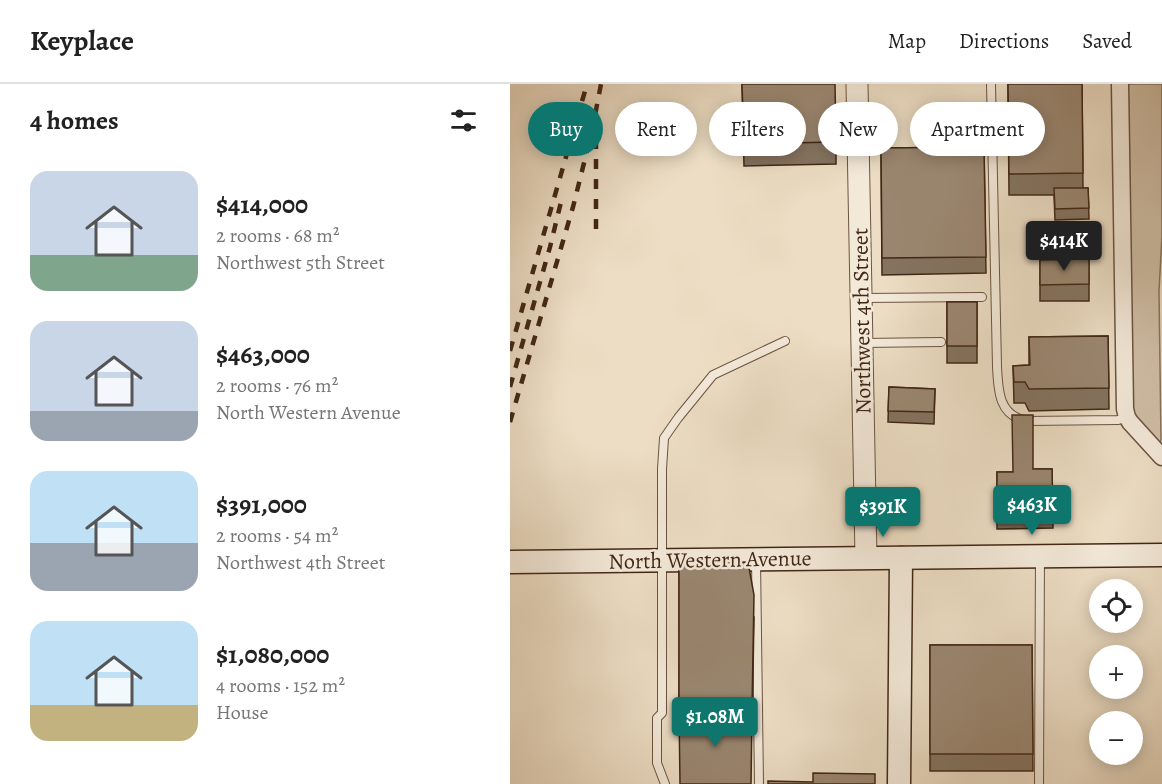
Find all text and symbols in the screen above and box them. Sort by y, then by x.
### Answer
text: Keyplace [30,22,134,60]
text: Map [888,27,926,55]
text: Directions [959,27,1049,55]
text: Saved [1082,27,1132,55]
chip: Buy [528,102,603,156]
chip: Rent [615,102,697,156]
chip: Filters [709,102,806,156]
chip: New [818,102,898,156]
chip: Apartment [910,102,1045,156]
text: 4 homes [30,103,119,138]
icon: filters [447,104,480,137]
text: $414,000 [216,187,308,222]
icon: home [78,195,150,267]
pin: $414K [1022,221,1106,272]
text: 2 rooms · 68 m² [216,222,340,249]
text: $414K [1040,227,1088,254]
street label: Northwest 4th Street [845,228,879,414]
text: Northwest 5th Street [216,249,385,276]
text: $463,000 [216,337,310,372]
icon: home [78,345,150,417]
text: 2 rooms · 76 m² [216,372,338,399]
text: North Western Avenue [216,399,401,426]
pin: $463K [990,485,1074,536]
text: $391,000 [216,487,307,522]
pin: $391K [841,487,925,538]
text: $463K [1007,491,1057,518]
text: $391K [859,493,907,520]
icon: home [78,495,150,567]
text: 2 rooms · 54 m² [216,522,338,549]
street label: North Western Avenue [608,543,812,577]
text: Northwest 4th Street [216,549,385,576]
map controls [1089,579,1143,765]
button: locate [1089,579,1143,633]
text: $1,080,000 [216,637,329,672]
icon: home [78,645,150,717]
button: + [1089,645,1143,699]
text: 4 rooms · 152 m² [216,672,345,699]
pin: $1.08M [666,697,764,748]
text: House [216,699,268,726]
text: $1.08M [686,703,744,730]
button: − [1089,711,1143,765]

